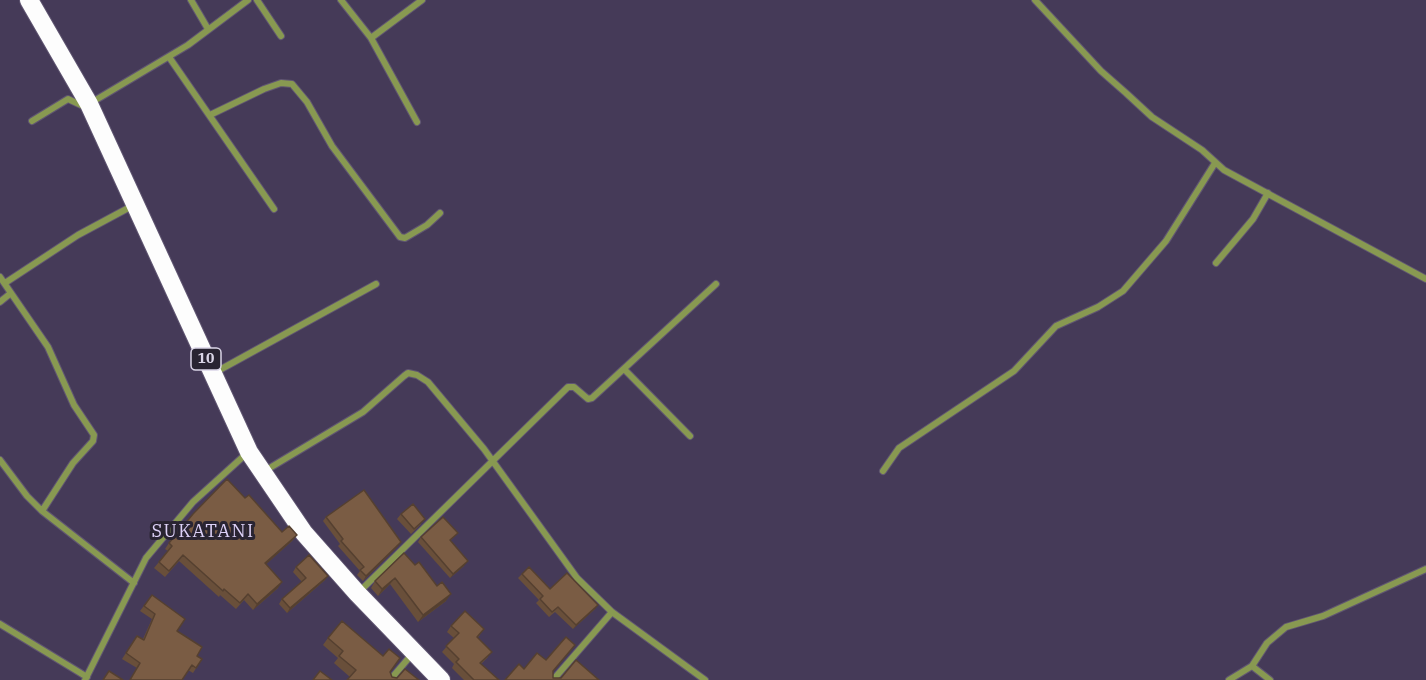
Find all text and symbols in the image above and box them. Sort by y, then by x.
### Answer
road number: 10 [191,348,221,370]
district label: SUKATANI [151,521,255,543]

